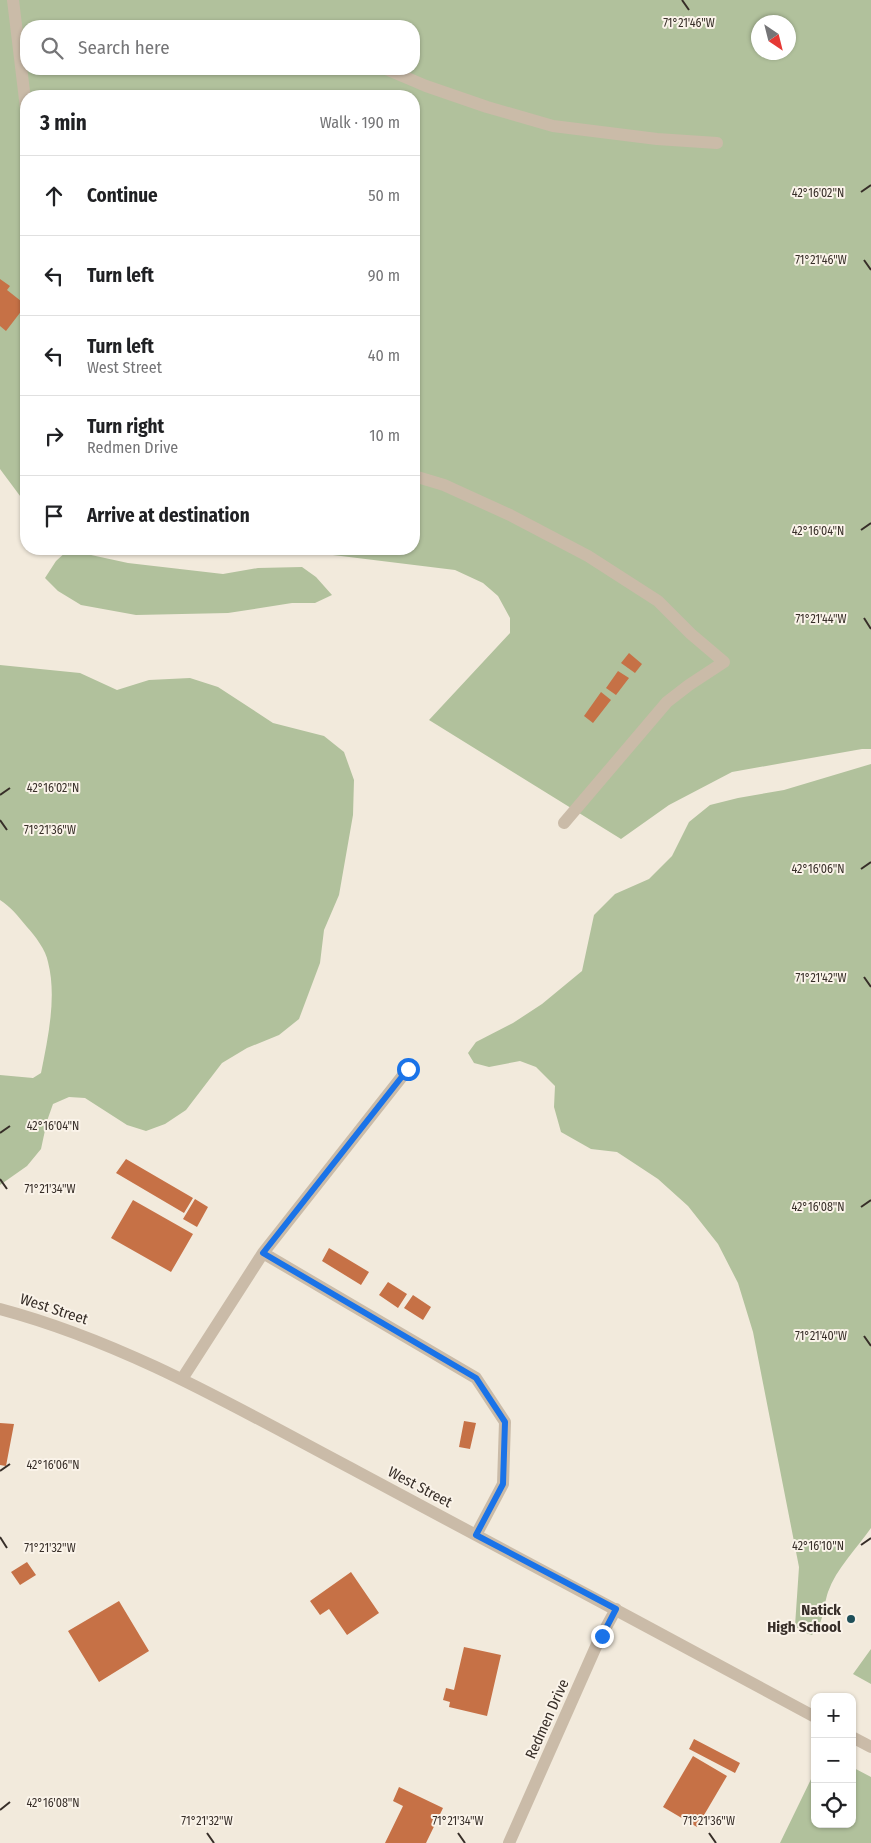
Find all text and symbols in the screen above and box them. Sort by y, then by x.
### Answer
north arrow [751,15,796,60]
text: 71°21'46"W [663,16,715,30]
search box [20,20,420,75]
icon: search [38,34,66,62]
text: Search here [78,36,170,59]
text: 3 min [40,110,87,136]
text: Walk · 190 m [320,113,400,132]
icon: ahead [40,182,68,210]
text: Continue [87,184,158,207]
text: 50 m [368,186,400,205]
text: 42°16'02"N [792,186,844,200]
text: 71°21'46"W [795,253,847,267]
icon: left [40,262,68,290]
text: Turn left [87,264,154,287]
text: 90 m [368,266,400,285]
text: Turn left [87,335,154,358]
icon: left [40,342,68,370]
text: 40 m [368,346,400,365]
text: West Street [87,358,162,377]
text: Turn right [87,415,164,438]
icon: right [40,422,68,450]
text: 10 m [369,426,400,445]
text: Redmen Drive [87,438,178,457]
icon: arrive [40,502,68,530]
text: Arrive at destination [87,504,250,527]
text: 42°16'04"N [792,524,844,538]
text: 71°21'44"W [795,612,847,626]
text: 42°16'02"N [27,781,79,795]
text: 71°21'36"W [24,823,76,837]
text: 42°16'06"N [791,862,845,876]
text: 71°21'42"W [795,971,847,985]
route start [397,1058,420,1081]
text: 42°16'04"N [27,1119,79,1133]
text: 71°21'34"W [24,1182,76,1196]
text: 42°16'08"N [791,1200,845,1214]
street label: West Street [18,1290,90,1328]
text: 71°21'40"W [795,1329,847,1343]
text: 42°16'06"N [26,1458,80,1472]
street label: West Street [385,1463,455,1511]
text: 42°16'10"N [792,1539,844,1553]
text: 71°21'32"W [24,1541,76,1555]
place label: Natick High School [767,1601,842,1636]
marker: Natick High School [845,1613,857,1625]
route end [591,1625,614,1648]
street label: Redmen Drive [521,1676,573,1762]
map controls [811,1693,856,1828]
button: + [811,1693,856,1738]
button: − [811,1738,856,1783]
button: locate [811,1783,856,1828]
text: 42°16'08"N [26,1796,80,1810]
text: 71°21'32"W [181,1814,233,1828]
text: 71°21'34"W [432,1814,484,1828]
text: 71°21'36"W [683,1814,735,1828]

